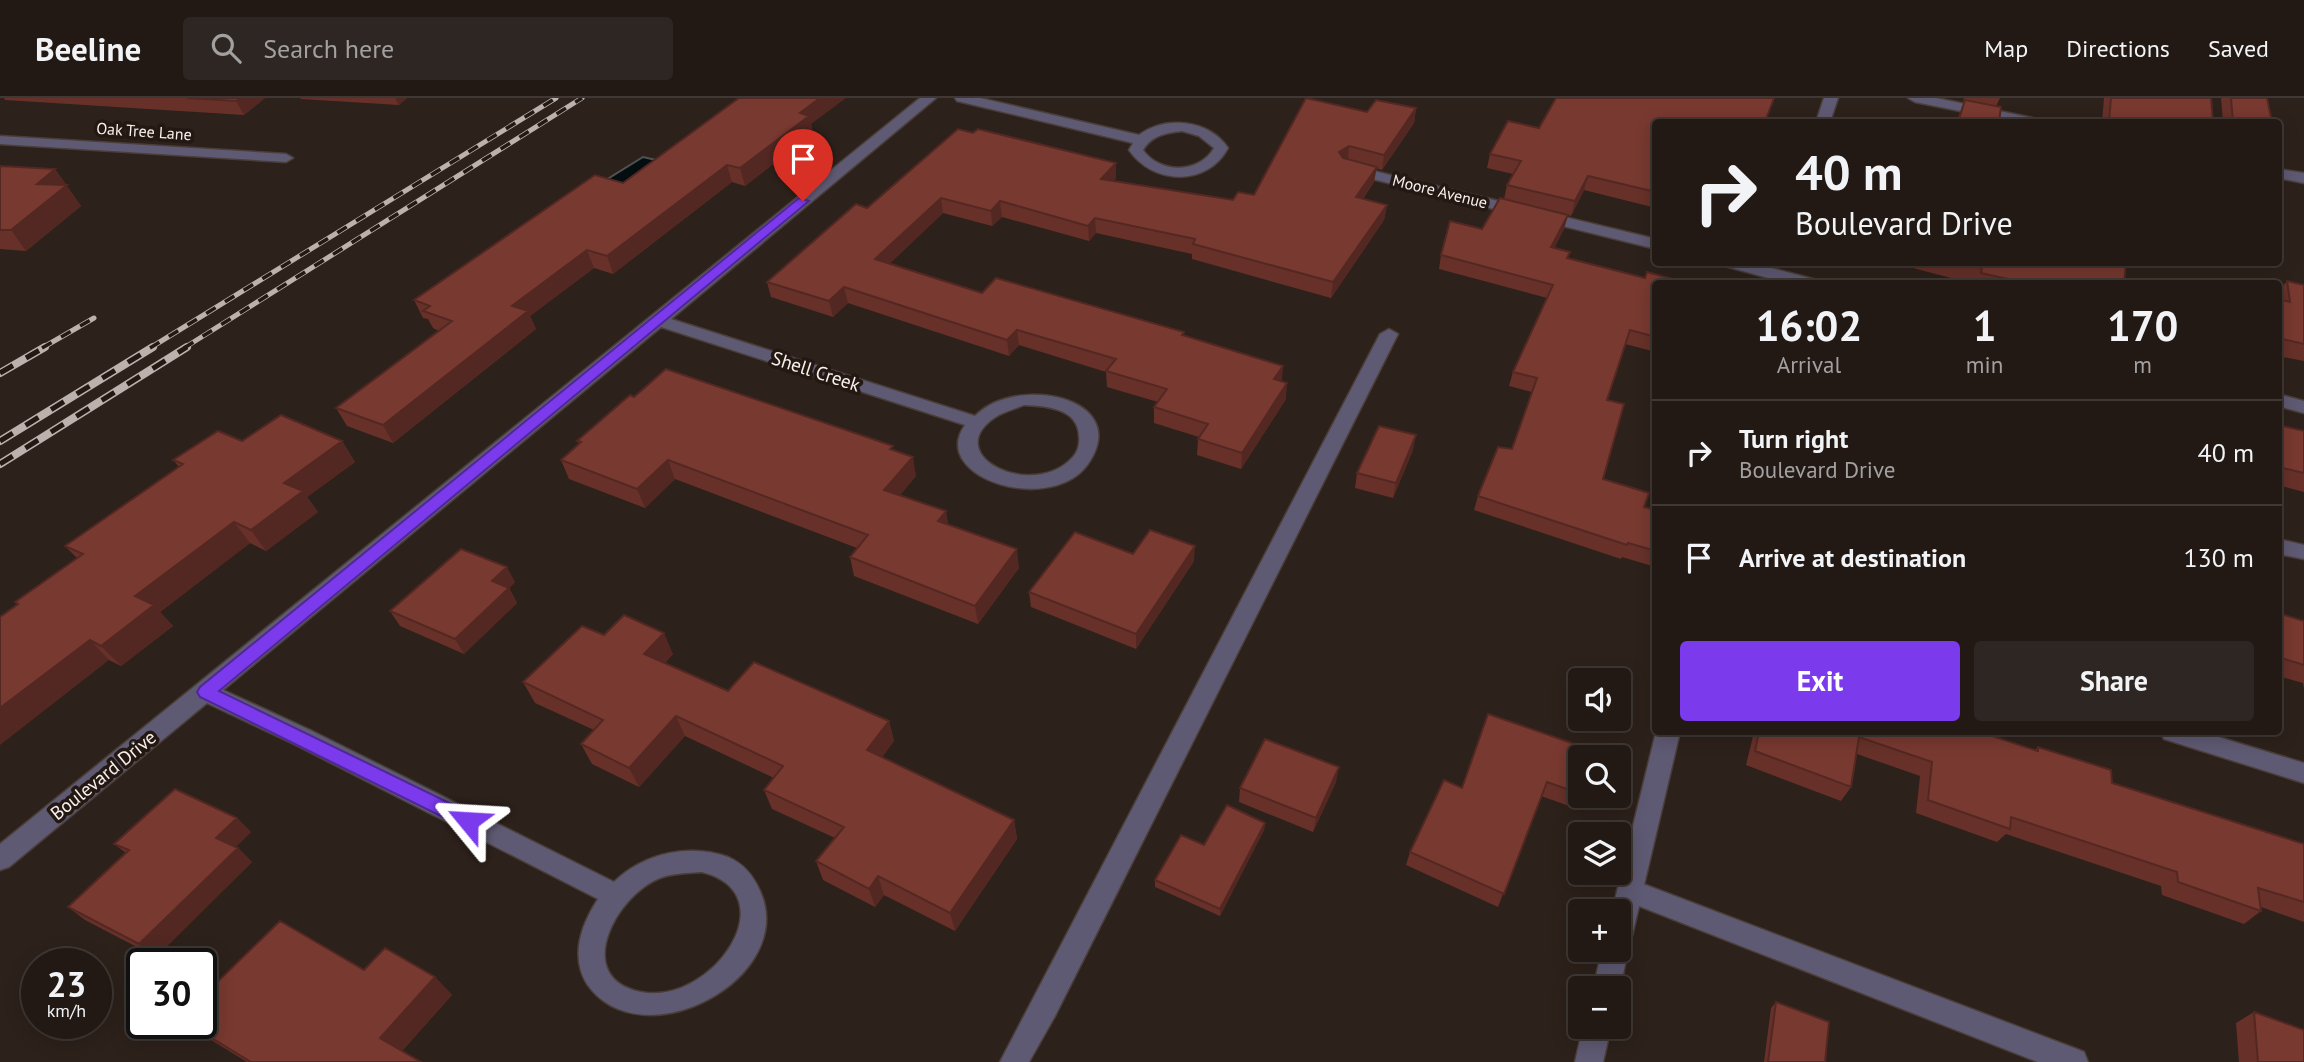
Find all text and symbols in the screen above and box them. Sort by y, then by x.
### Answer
search box [183,17,673,80]
text: Beeline [35,27,141,70]
icon: search [207,29,245,67]
text: Search here [263,32,394,65]
text: Map [1984,33,2028,64]
text: Directions [2066,33,2170,64]
text: Saved [2208,33,2269,64]
street label: Oak Tree Lane [96,118,192,144]
pin [773,129,833,201]
icon: arrive [784,140,822,178]
text: 40 m [1795,140,1902,204]
icon: right [1680,147,1771,238]
street label: Moore Avenue [1390,170,1490,212]
text: Boulevard Drive [1795,202,2013,244]
text: 16:02 [1756,298,1862,353]
text: 1 [1973,298,1996,353]
text: 170 [2107,298,2178,353]
street label: Shell Creek [769,345,863,397]
text: Arrival [1777,350,1841,379]
text: min [1966,350,2003,379]
text: m [2133,350,2152,379]
text: Turn right [1739,422,1848,455]
icon: right [1680,434,1718,472]
text: 40 m [2198,436,2254,469]
text: Boulevard Drive [1739,455,1895,484]
icon: arrive [1680,539,1718,577]
text: Arrive at destination [1739,541,1966,574]
text: 130 m [2183,541,2254,574]
button: Exit [1680,641,1960,721]
button: Share [1974,641,2254,721]
map controls [1568,668,1631,1039]
button: sound [1568,668,1631,731]
street label: Boulevard Drive [45,725,161,825]
button: search [1568,745,1631,808]
position arrow [431,784,505,858]
button: layers [1568,822,1631,885]
button: + [1568,899,1631,962]
speed limit sign: 30 [126,948,217,1039]
text: 23 [47,961,86,1007]
button: − [1568,976,1631,1039]
text: km/h [47,999,86,1022]

